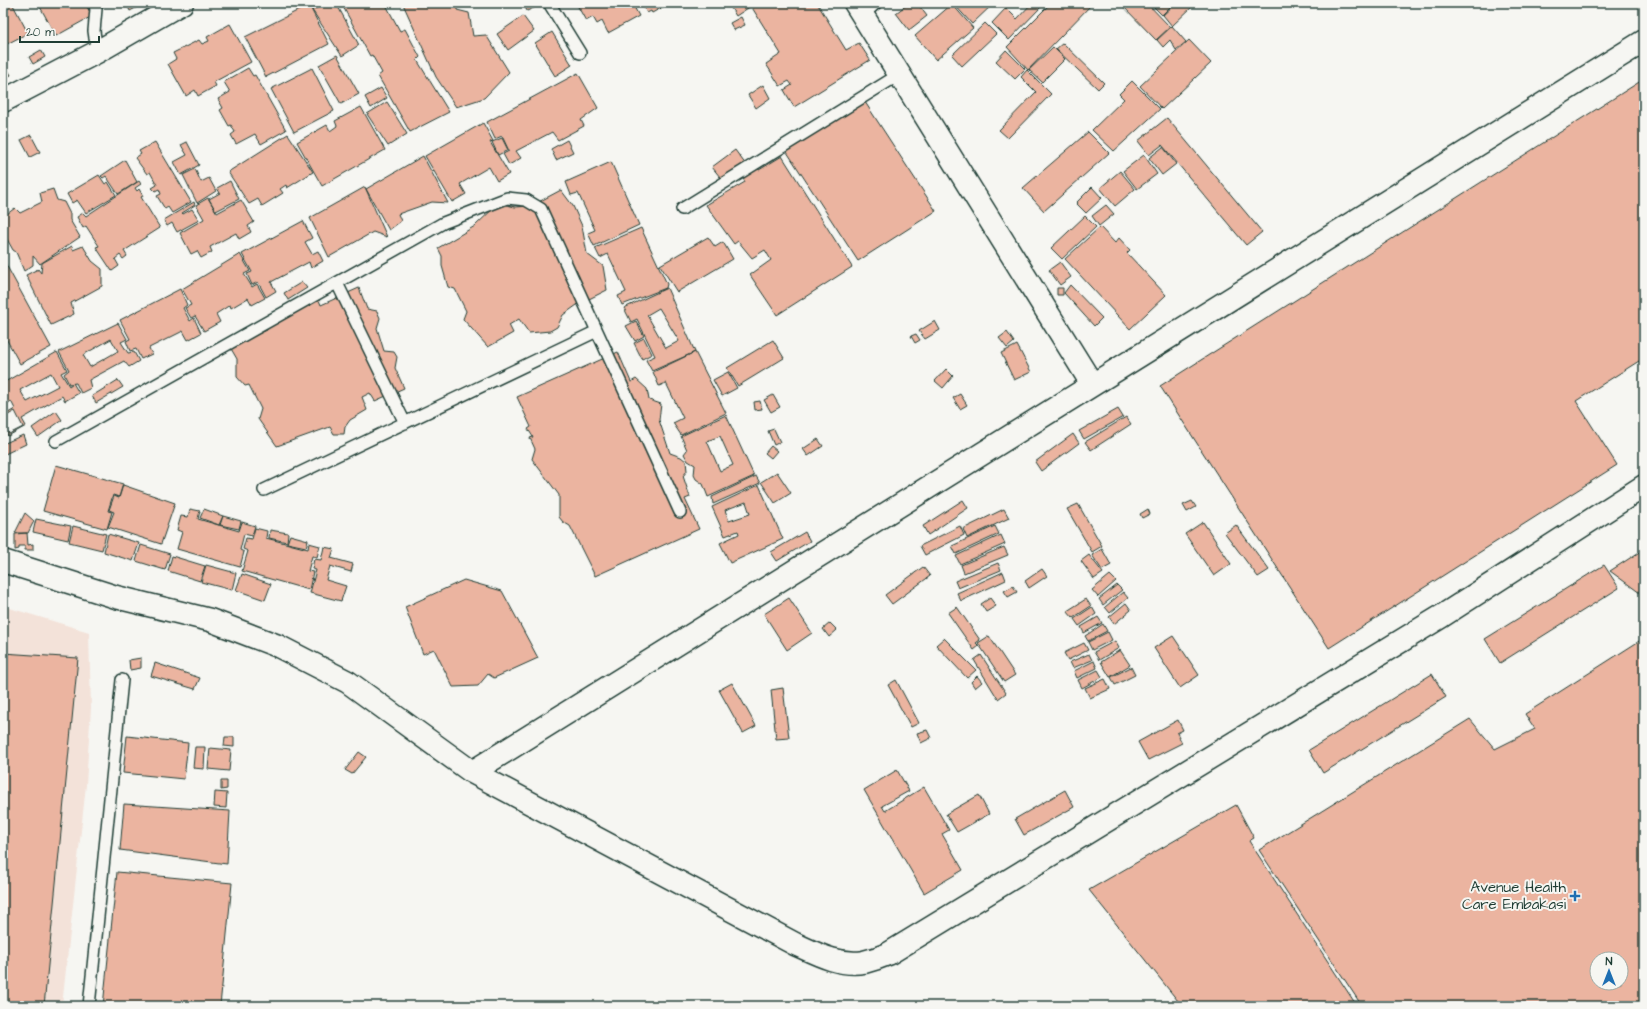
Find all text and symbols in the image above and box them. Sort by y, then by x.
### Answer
scale bar [20,18,99,44]
text: 20 m [26,24,55,41]
place label: Avenue Health Care Embakasi [1462,877,1567,915]
marker: Avenue Health Care Embakasi [1569,890,1581,902]
north arrow [1589,951,1629,991]
text: N [1606,954,1613,969]

